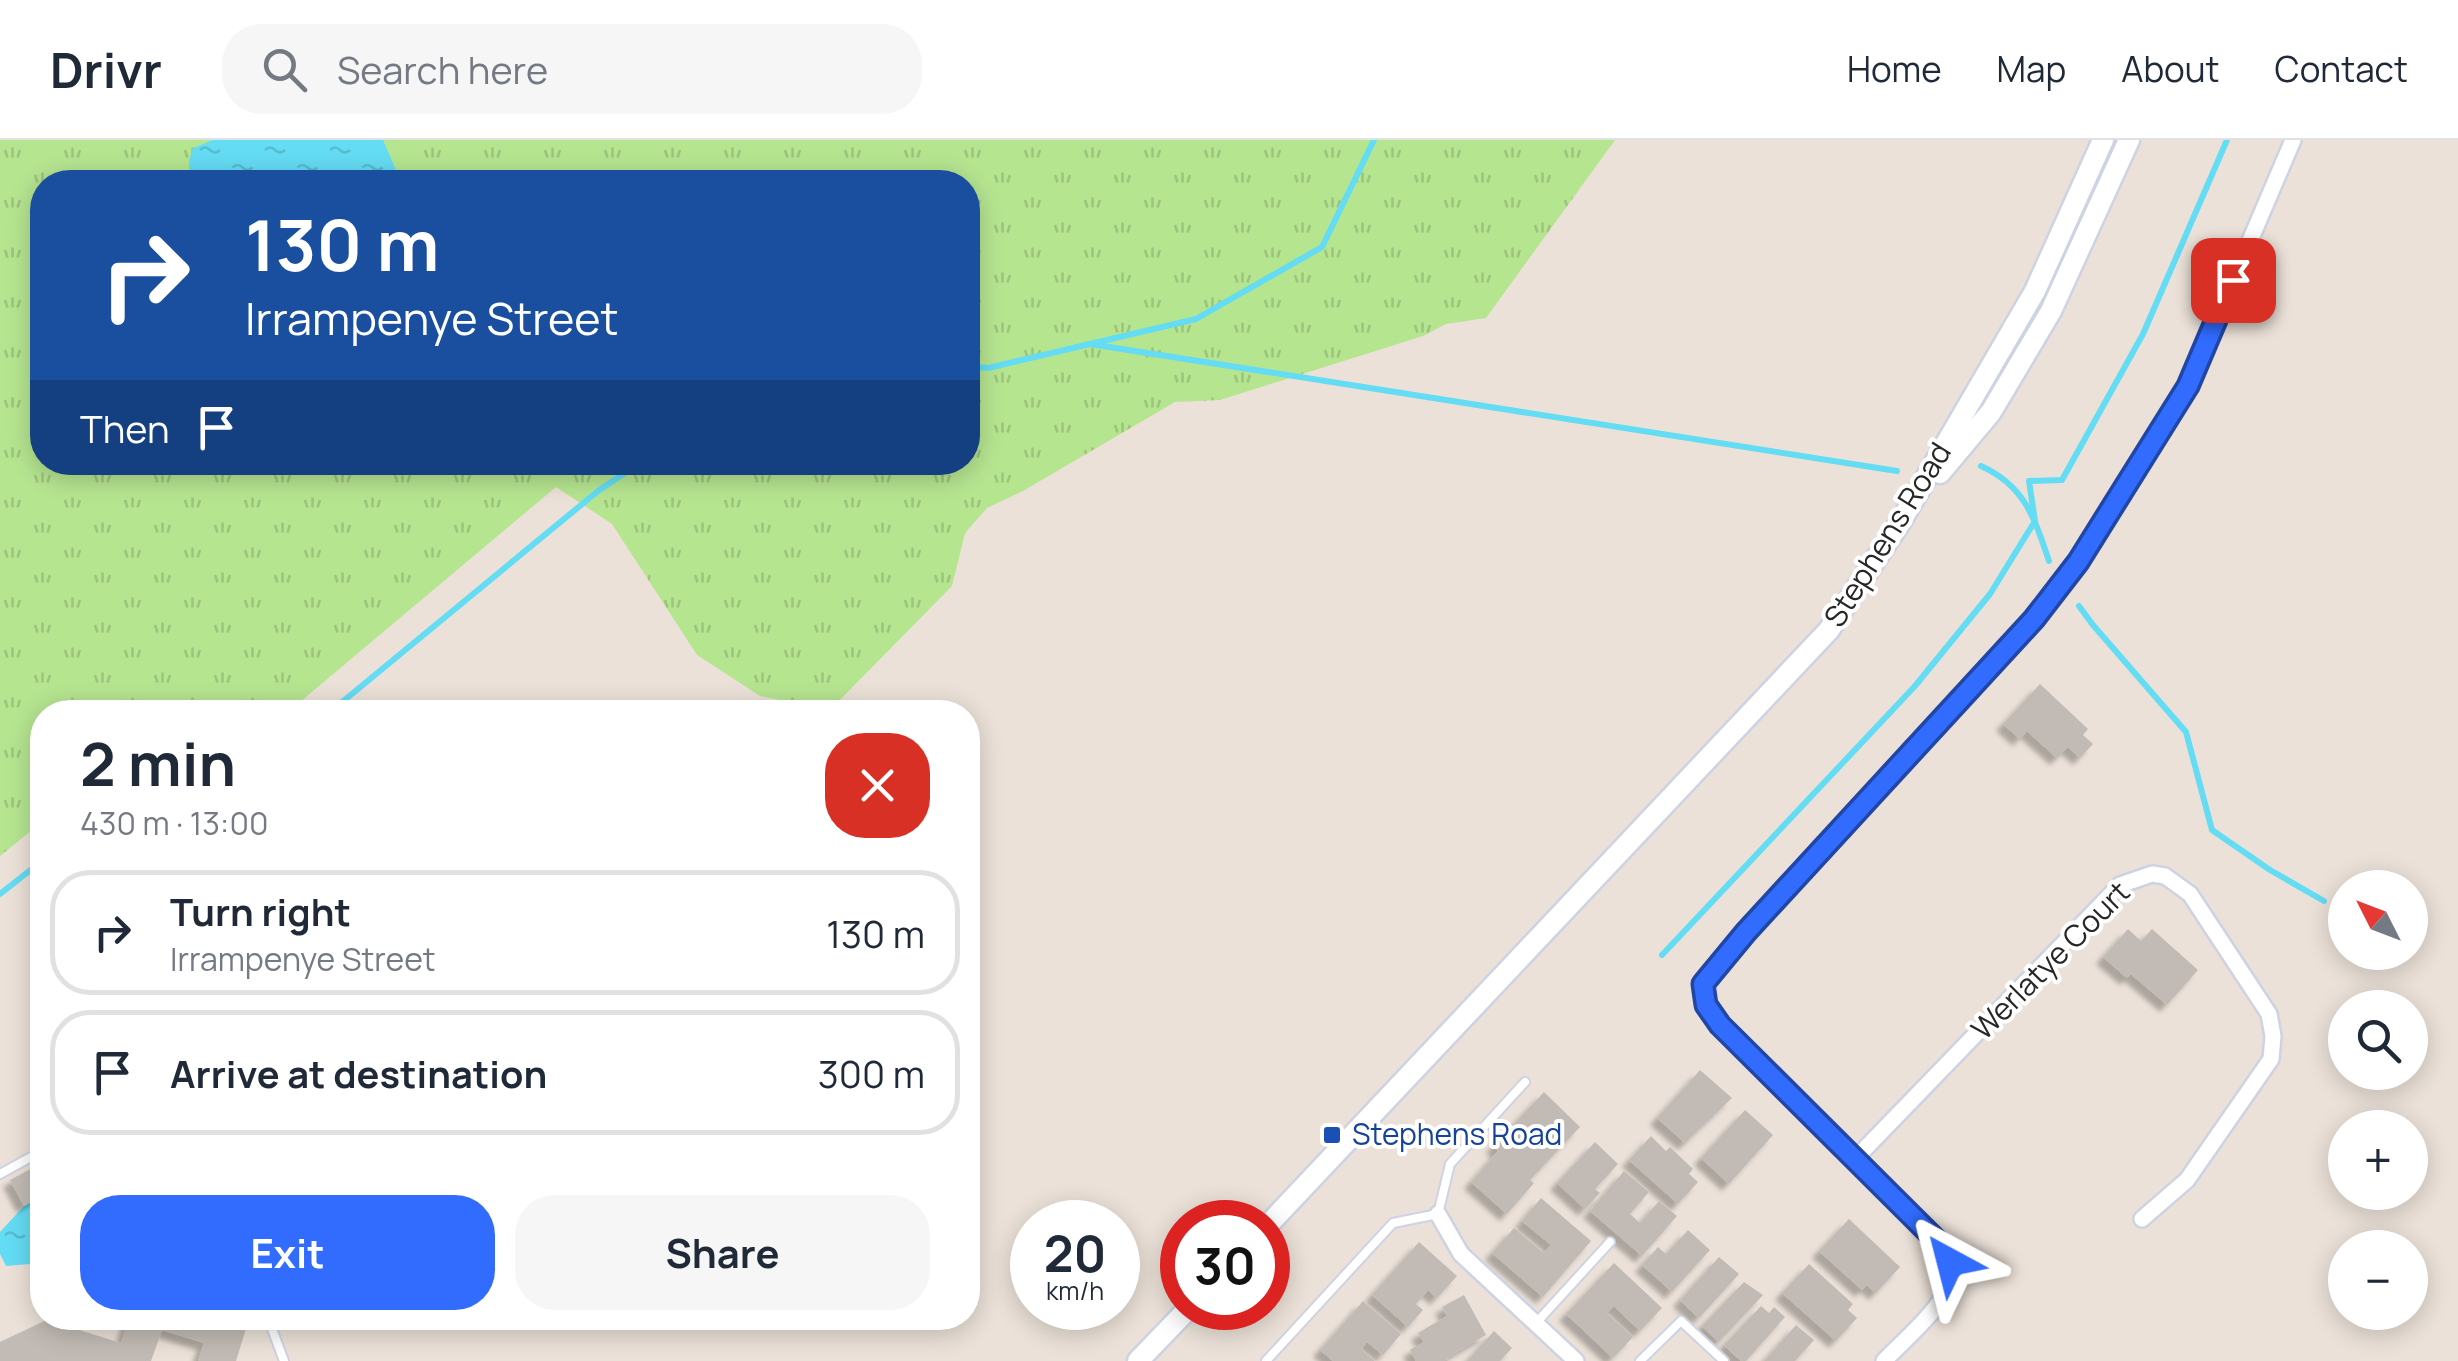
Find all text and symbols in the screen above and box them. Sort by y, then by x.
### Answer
search box [222,24,922,114]
text: Drivr [50,37,162,102]
icon: search [257,42,312,97]
text: Search here [337,43,548,95]
text: Home [1847,45,1942,93]
text: Map [1997,45,2066,93]
text: About [2121,45,2220,93]
text: Contact [2275,45,2408,93]
text: 130 m [245,196,439,292]
icon: right [80,210,210,340]
pin [2191,238,2276,323]
icon: arrive [2206,253,2261,308]
text: Irrampenye Street [245,287,619,349]
icon: arrive [189,400,244,455]
text: Then [80,402,169,454]
street label: Stephens Road [1814,434,1960,634]
text: 2 min [80,722,236,804]
button: close [825,733,930,838]
text: 430 m · 13:00 [80,801,268,845]
north arrow [2328,870,2428,970]
map controls [2328,870,2428,1330]
street label: Werlatye Court [1962,872,2138,1048]
text: Turn right [170,885,351,937]
icon: right [85,905,140,960]
text: 130 m [826,907,925,959]
text: Irrampenye Street [170,937,436,981]
button: search [2328,990,2428,1090]
icon: arrive [85,1045,140,1100]
text: Arrive at destination [170,1047,547,1099]
text: 300 m [818,1047,925,1099]
button: + [2328,1110,2428,1210]
place label: Stephens Road [1352,1113,1562,1154]
marker: Stephens Road [1321,1124,1343,1146]
button: Exit [80,1195,495,1310]
button: Share [515,1195,930,1310]
speed limit sign: 30 [1160,1200,1290,1330]
position arrow [1898,1210,2002,1314]
text: 20 [1044,1219,1106,1287]
button: − [2328,1230,2428,1330]
text: km/h [1046,1273,1104,1308]

